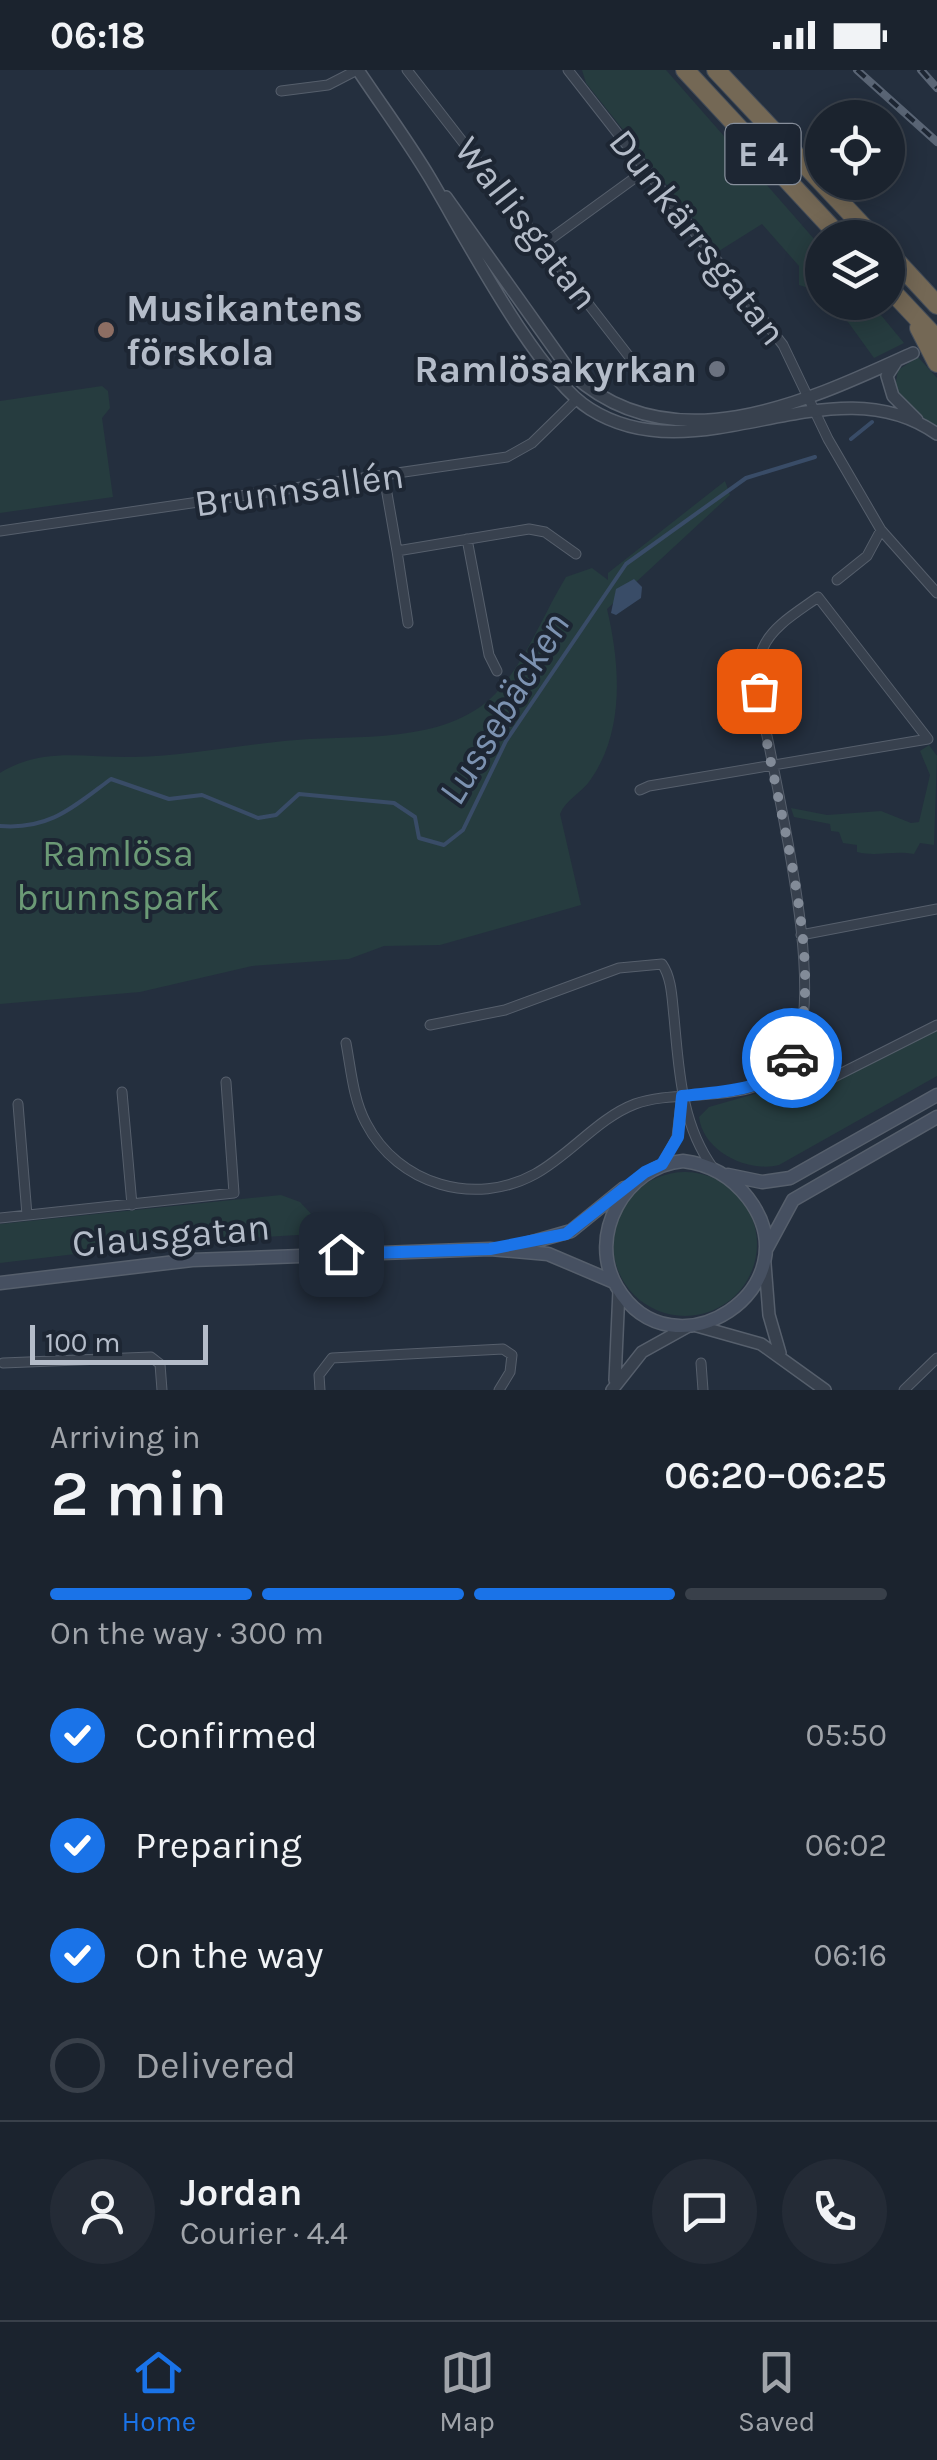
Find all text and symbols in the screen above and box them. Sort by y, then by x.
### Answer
text: 06:18 [50,13,145,58]
map controls [805,100,905,320]
button: locate [805,100,905,200]
street label: Dunkärrsgatan [599,120,796,354]
road number: E 4 [726,124,800,184]
street label: Wallisgatan [445,128,608,319]
button: layers [805,220,905,320]
place label: Musikantens förskola [126,286,363,375]
marker: Musikantens förskola [95,319,117,341]
place label: Ramlösakyrkan [414,347,697,392]
marker: Ramlösakyrkan [706,358,728,380]
street label: Brunnsallén [192,453,407,526]
water label: Lussebäcken [428,604,579,813]
pin [717,649,802,734]
icon: bag [732,664,787,719]
park label: Ramlösa brunnspark [16,831,220,920]
courier [742,1008,842,1108]
icon: car [765,1031,820,1086]
street label: Clausgatan [70,1204,272,1267]
pin [299,1212,384,1297]
icon: home [314,1227,369,1282]
scale bar [30,1320,208,1364]
text: 100 m [45,1326,120,1359]
text: Arriving in [50,1419,201,1456]
text: 06:20–06:25 [664,1453,887,1498]
text: 2 min [50,1455,227,1531]
text: On the way · 300 m [50,1615,324,1652]
icon: check [50,1708,105,1763]
text: Confirmed [135,1713,318,1758]
text: 05:50 [806,1717,887,1754]
icon: check [50,1818,105,1873]
text: Preparing [135,1823,302,1868]
text: 06:02 [805,1827,887,1864]
icon: check [50,1928,105,1983]
text: On the way [135,1933,323,1978]
text: 06:16 [813,1937,887,1974]
text: Delivered [135,2043,296,2088]
button: person [50,2159,155,2264]
button: chat [652,2159,757,2264]
button: phone [782,2159,887,2264]
text: Jordan [180,2170,303,2215]
text: Courier · 4.4 [180,2215,348,2252]
tab: Home [122,2345,196,2438]
tab: Map [439,2345,495,2438]
tab: Saved [738,2345,815,2438]

